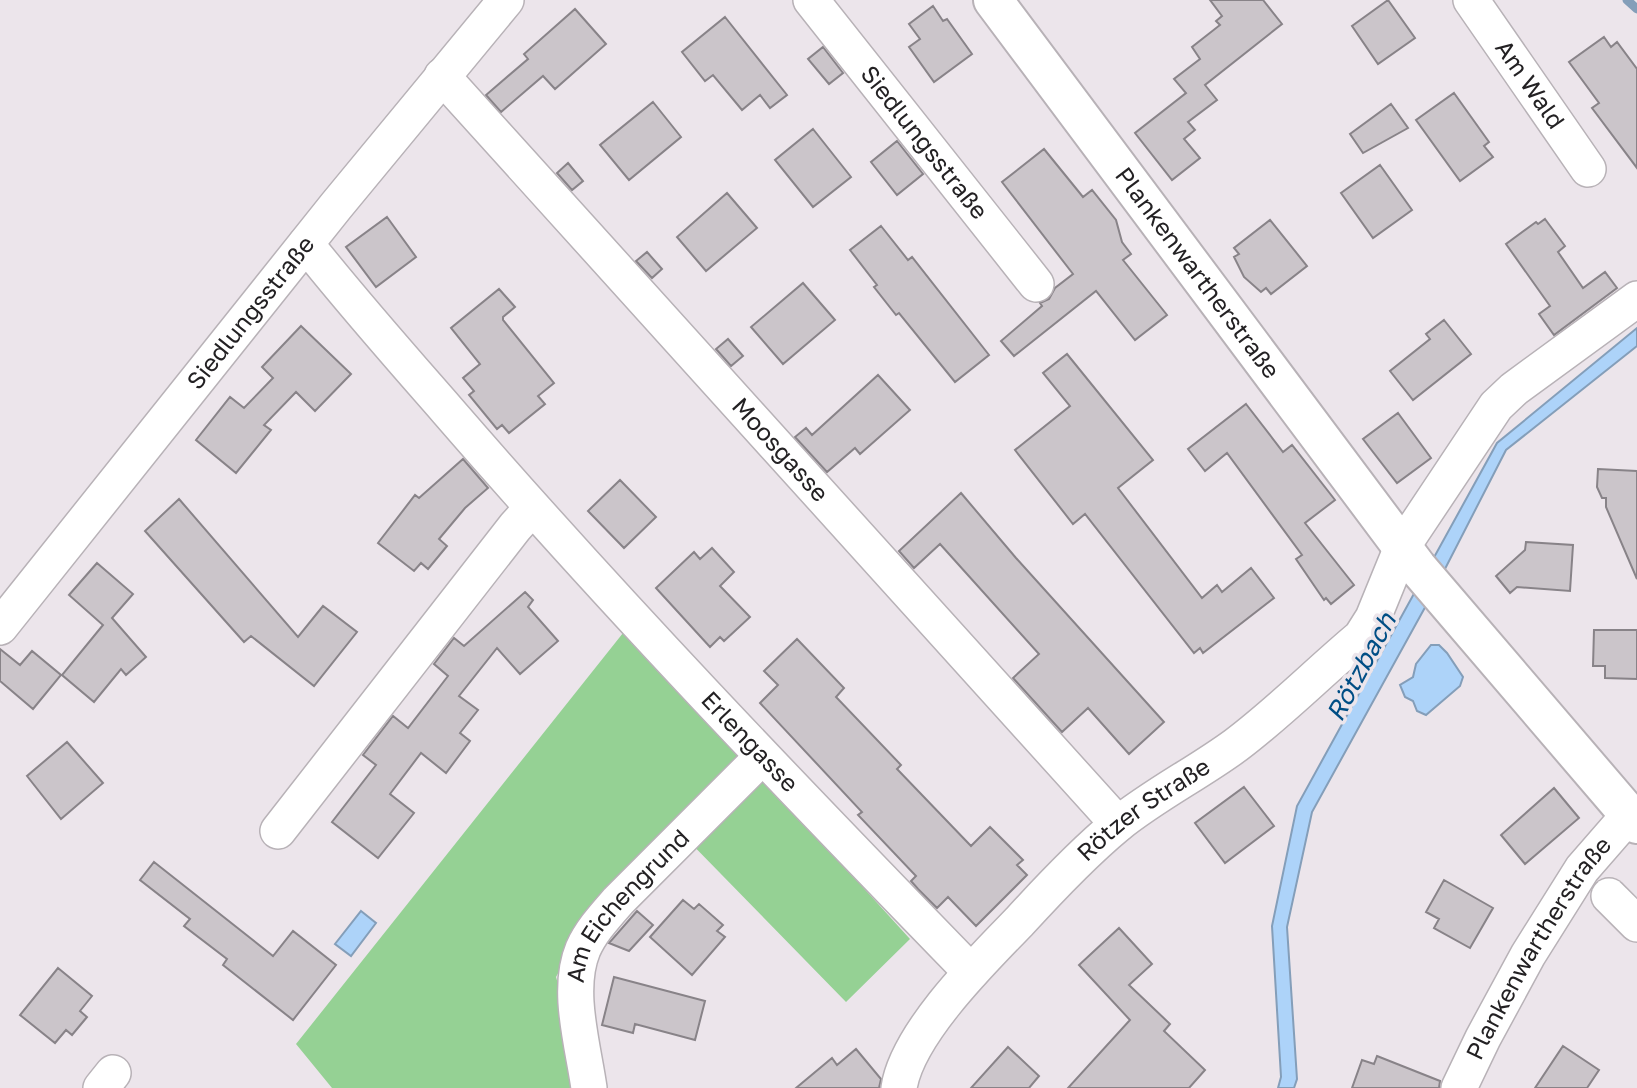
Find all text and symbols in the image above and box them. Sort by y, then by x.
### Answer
street label: Am Wald [1490,34,1572,134]
street label: Siedlungsstraße [856,59,995,224]
street label: Plankenwartherstraße [1110,161,1287,383]
street label: Siedlungsstraße [180,229,320,394]
street label: Moosgasse [727,391,835,507]
water label: Rötzbach [1319,606,1402,726]
street label: Erlengasse [696,685,805,797]
street label: Rötzer Straße [1070,751,1215,866]
street label: Am Eichengrund [560,822,694,984]
street label: Plankenwartherstraße [1459,830,1617,1064]

